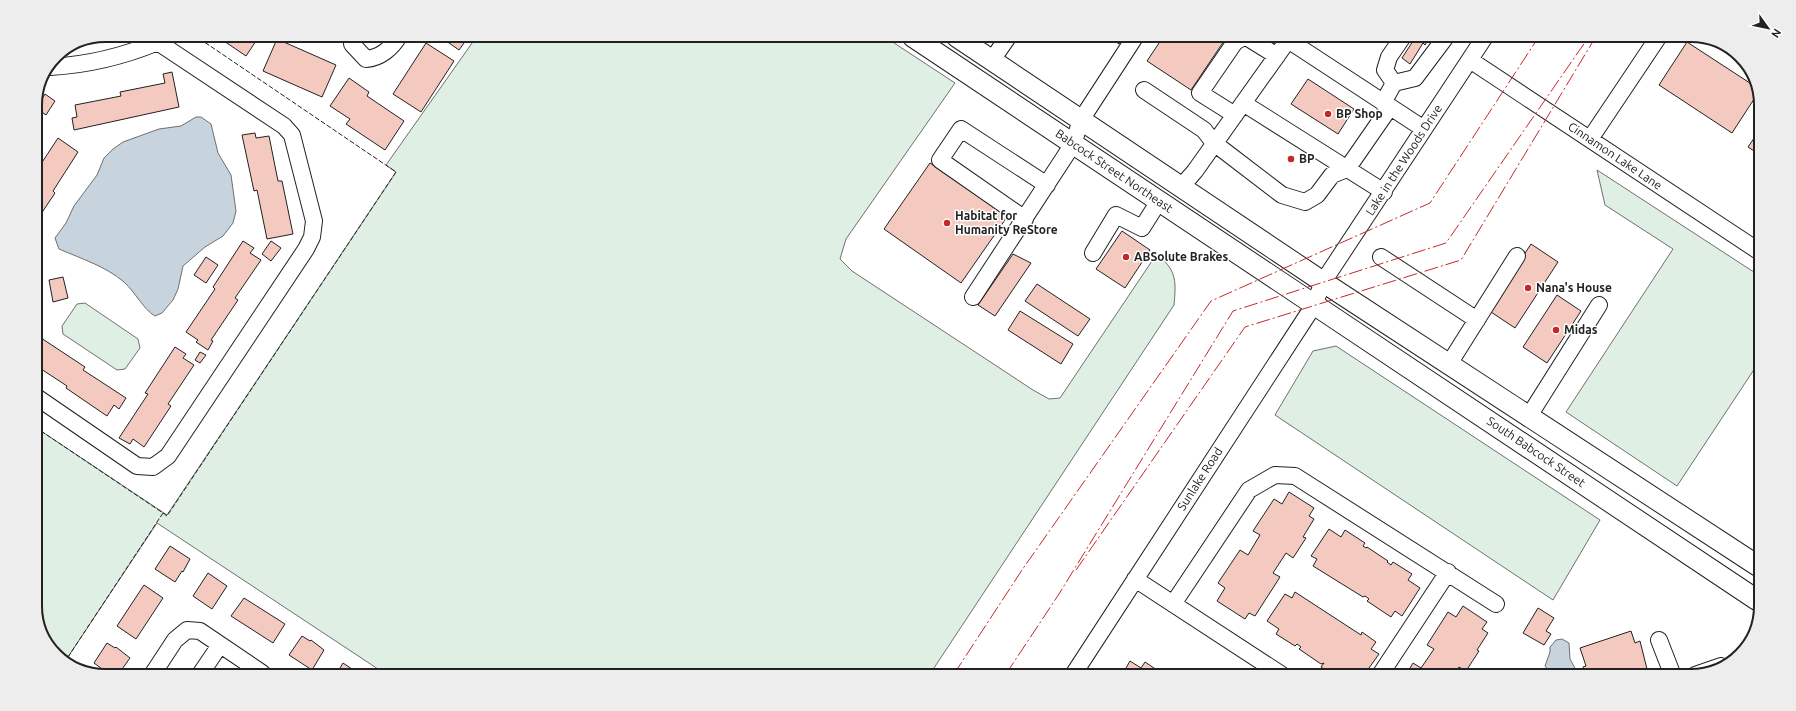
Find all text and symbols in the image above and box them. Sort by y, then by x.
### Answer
north arrow [1748,8,1788,48]
text: N [1769,27,1784,40]
street label: Lake in the Woods Drive [1363,102,1444,217]
place label: BP Shop [1336,107,1383,120]
marker: BP Shop [1323,109,1333,119]
street label: Cinnamon Lake Lane [1566,119,1665,192]
street label: Babcock Street Northeast [1053,126,1176,215]
place label: BP [1299,152,1315,165]
marker: BP [1286,154,1296,164]
place label: Habitat for Humanity ReStore [955,209,1058,236]
marker: Habitat for Humanity ReStore [942,218,952,228]
place label: ABSolute Brakes [1134,250,1228,263]
marker: ABSolute Brakes [1121,252,1131,262]
place label: Nana's House [1536,281,1612,294]
marker: Nana's House [1523,283,1533,293]
place label: Midas [1564,323,1598,336]
marker: Midas [1551,325,1561,335]
street label: South Babcock Street [1485,414,1588,489]
street label: Sunlake Road [1174,445,1225,513]

